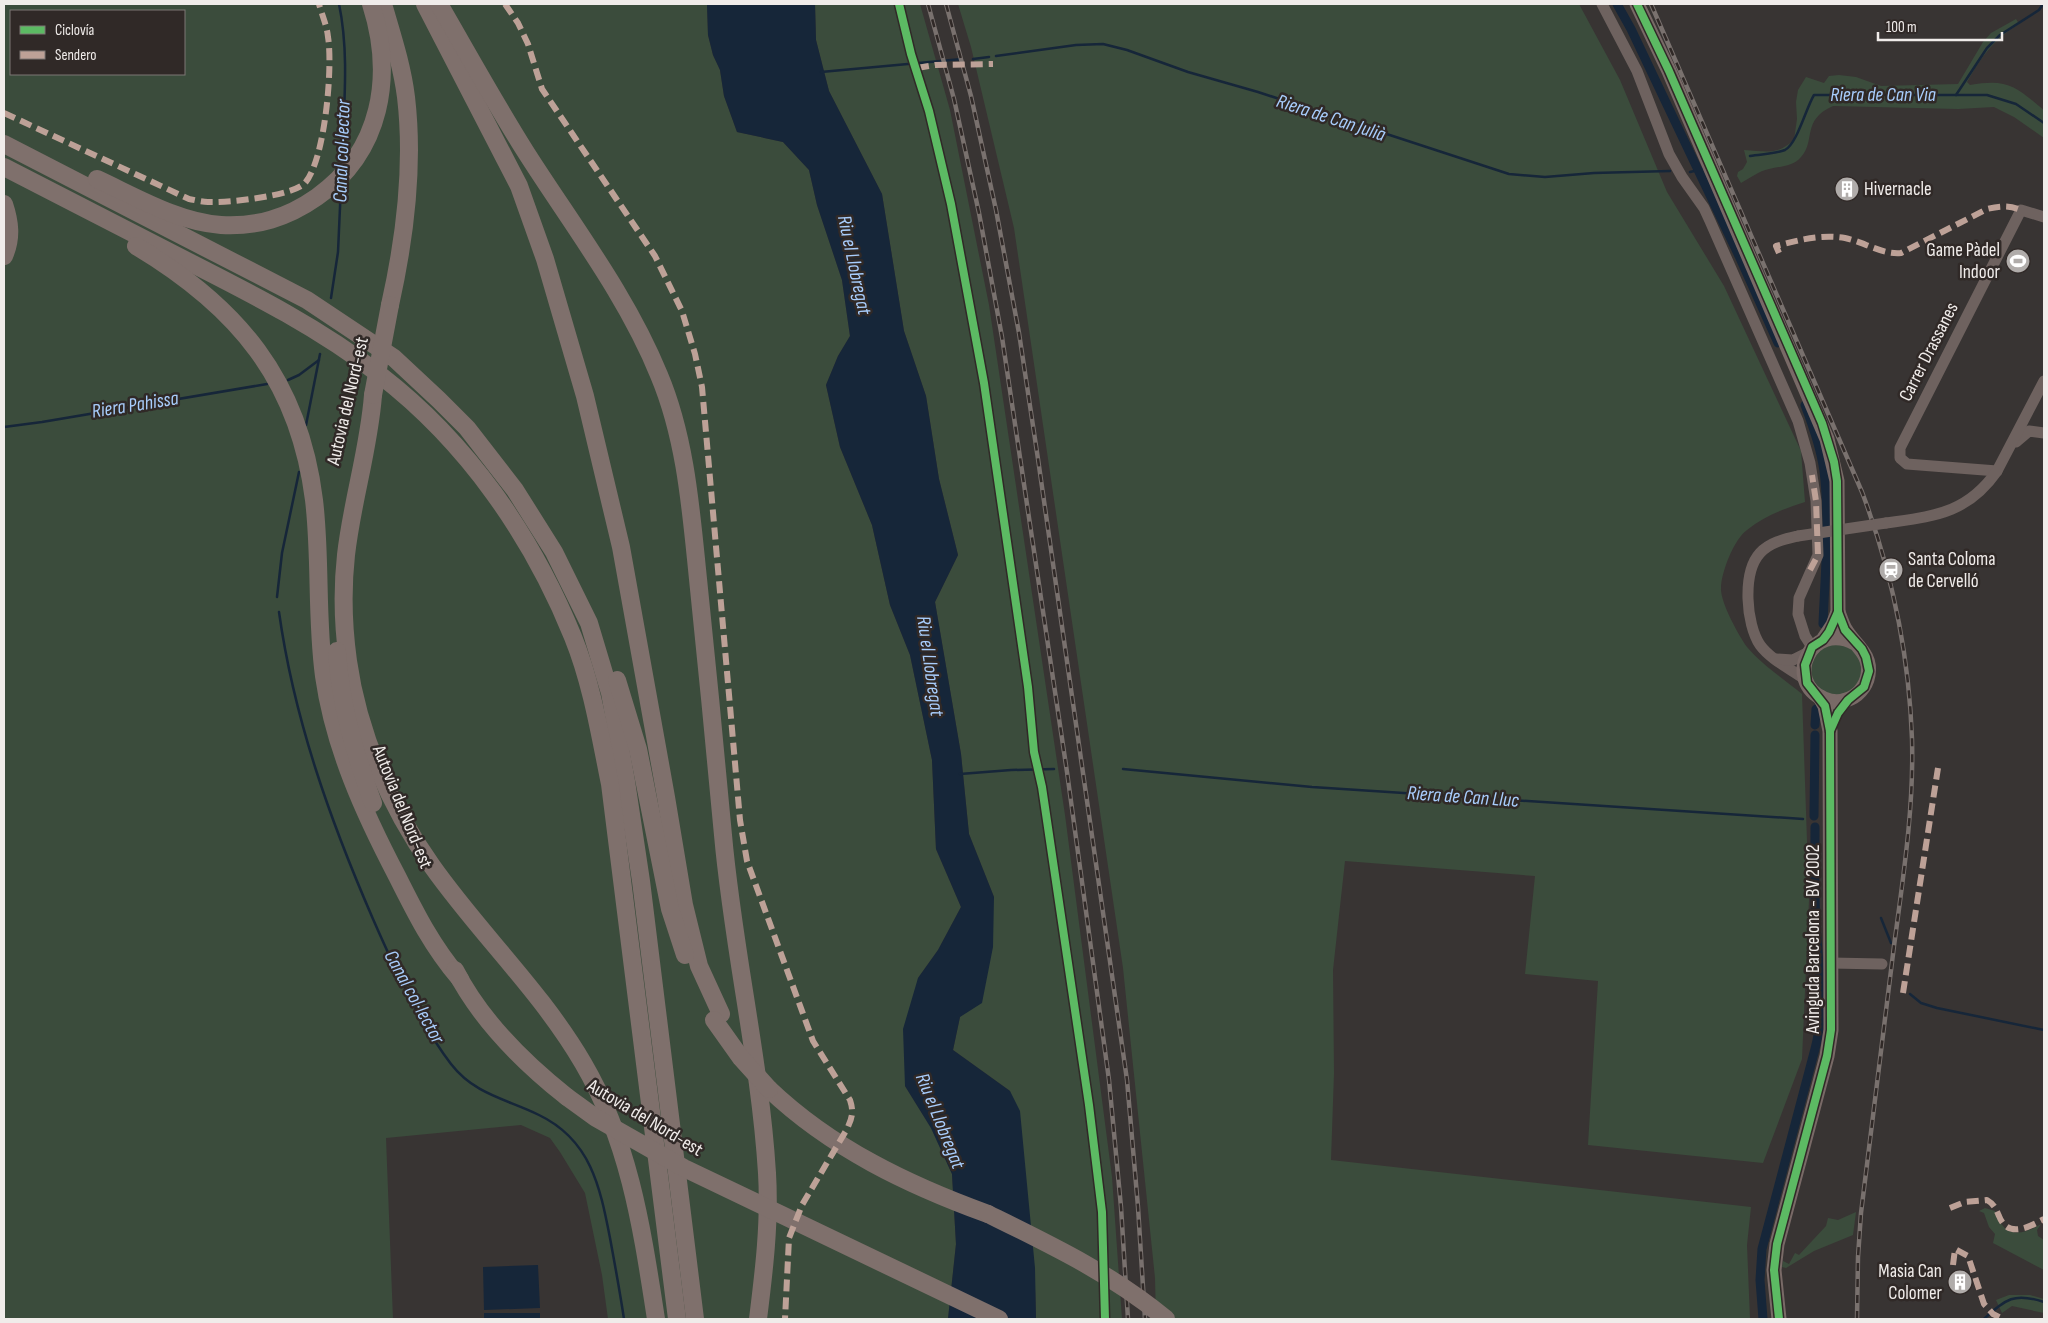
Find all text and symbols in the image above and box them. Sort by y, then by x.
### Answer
legend [10,10,185,75]
scale bar [1878,10,2002,42]
text: 100 m [1886,18,1917,37]
text: Ciclovía [55,21,95,40]
text: Sendero [55,46,96,65]
water label: Riera de Can Via [1830,83,1936,107]
water label: Riera de Can Julià [1273,89,1389,147]
water label: Canal col·lector [328,98,356,203]
building icon: Hivernacle [1834,176,1860,202]
place label: Hivernacle [1864,178,1932,201]
water label: Riu el Llobregat [832,213,876,318]
place label: Game Pàdel Indoor [1926,239,2001,284]
sports icon: Game Pàdel Indoor [2005,248,2031,274]
street label: Carrer Drassanes [1894,299,1964,405]
street label: Autovia del Nord-est [322,335,374,468]
water label: Riera Pahissa [90,386,180,424]
place label: Santa Coloma de Cervelló [1908,548,1996,593]
station icon: Santa Coloma de Cervelló [1878,557,1904,583]
water label: Riu el Llobregat [911,614,949,719]
street label: Autovia del Nord-est [366,741,437,872]
water label: Riera de Can Lluc [1406,781,1520,813]
street label: Avinguda Barcelona - BV 2002 [1802,844,1825,1035]
water label: Canal col·lector [379,946,450,1049]
water label: Riu el Llobregat [910,1070,970,1173]
street label: Autovia del Nord-est [582,1074,707,1162]
place label: Masia Can Colomer [1878,1260,1943,1305]
building icon: Masia Can Colomer [1947,1269,1973,1295]

